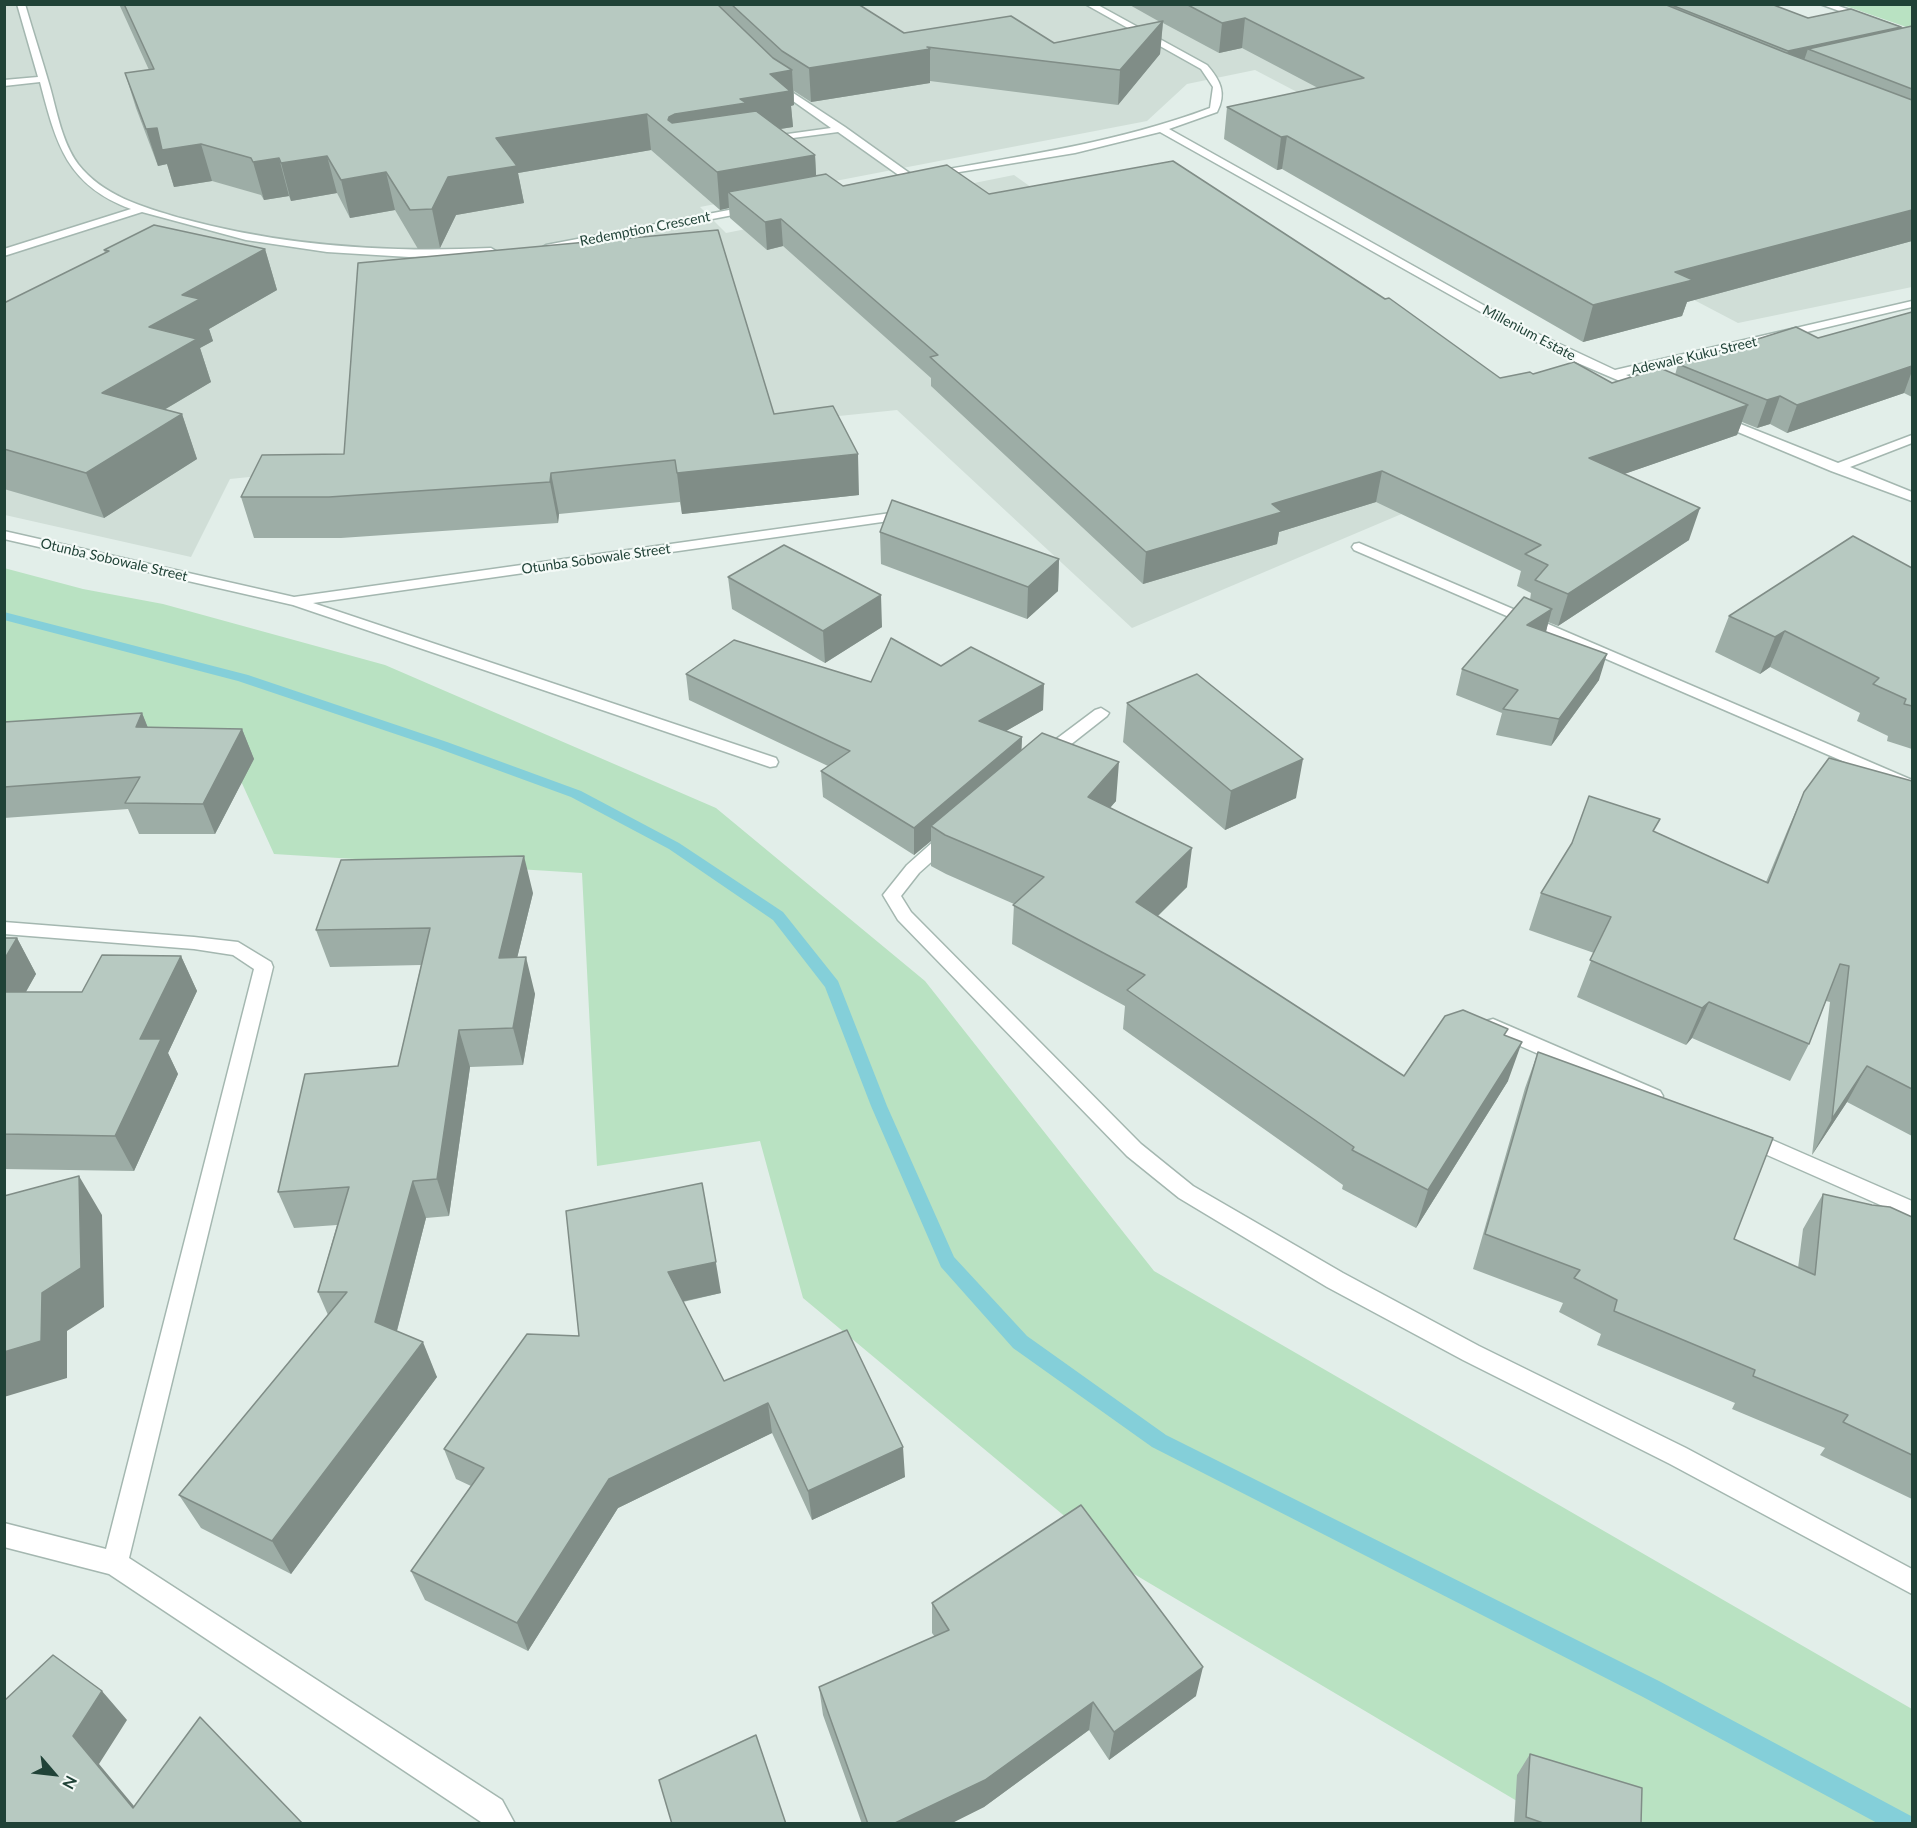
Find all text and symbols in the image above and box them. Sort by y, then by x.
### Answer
street label: Redemption Crescent [578,208,712,250]
street label: Millenium Estate [1480,301,1578,365]
street label: Adewale Kuku Street [1629,333,1759,379]
street label: Otunba Sobowale Street [39,535,189,585]
street label: Otunba Sobowale Street [520,540,672,578]
north arrow [24,1744,84,1804]
text: N [59,1773,82,1793]

